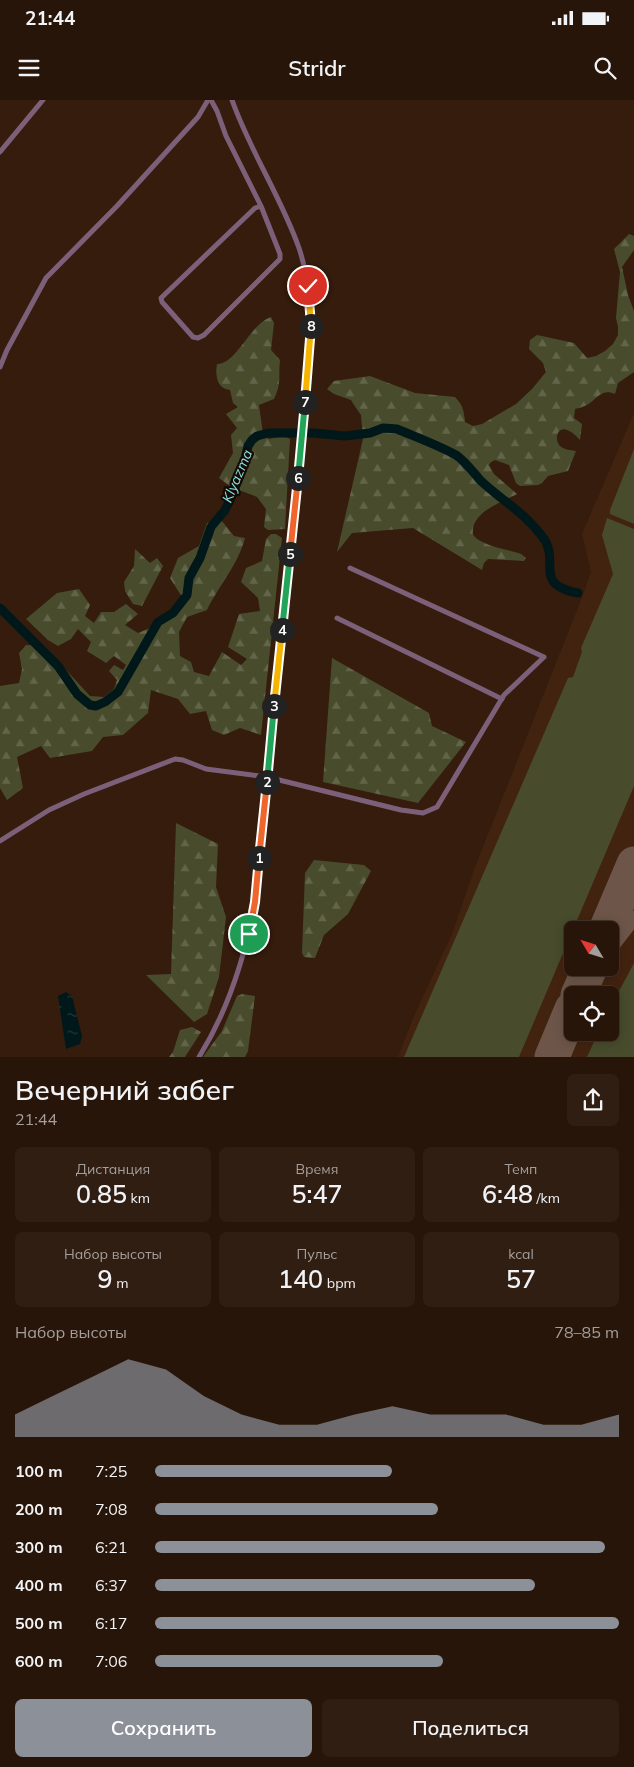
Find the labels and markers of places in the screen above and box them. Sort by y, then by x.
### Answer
pin [287,265,329,307]
pin: 8 [298,314,324,338]
pin: 7 [292,390,318,414]
pin: 6 [286,466,310,490]
pin: 5 [278,542,302,566]
pin: 4 [270,618,294,642]
pin: 3 [262,694,286,718]
pin: 2 [254,770,280,794]
pin: 1 [246,846,272,870]
pin [228,913,270,955]

